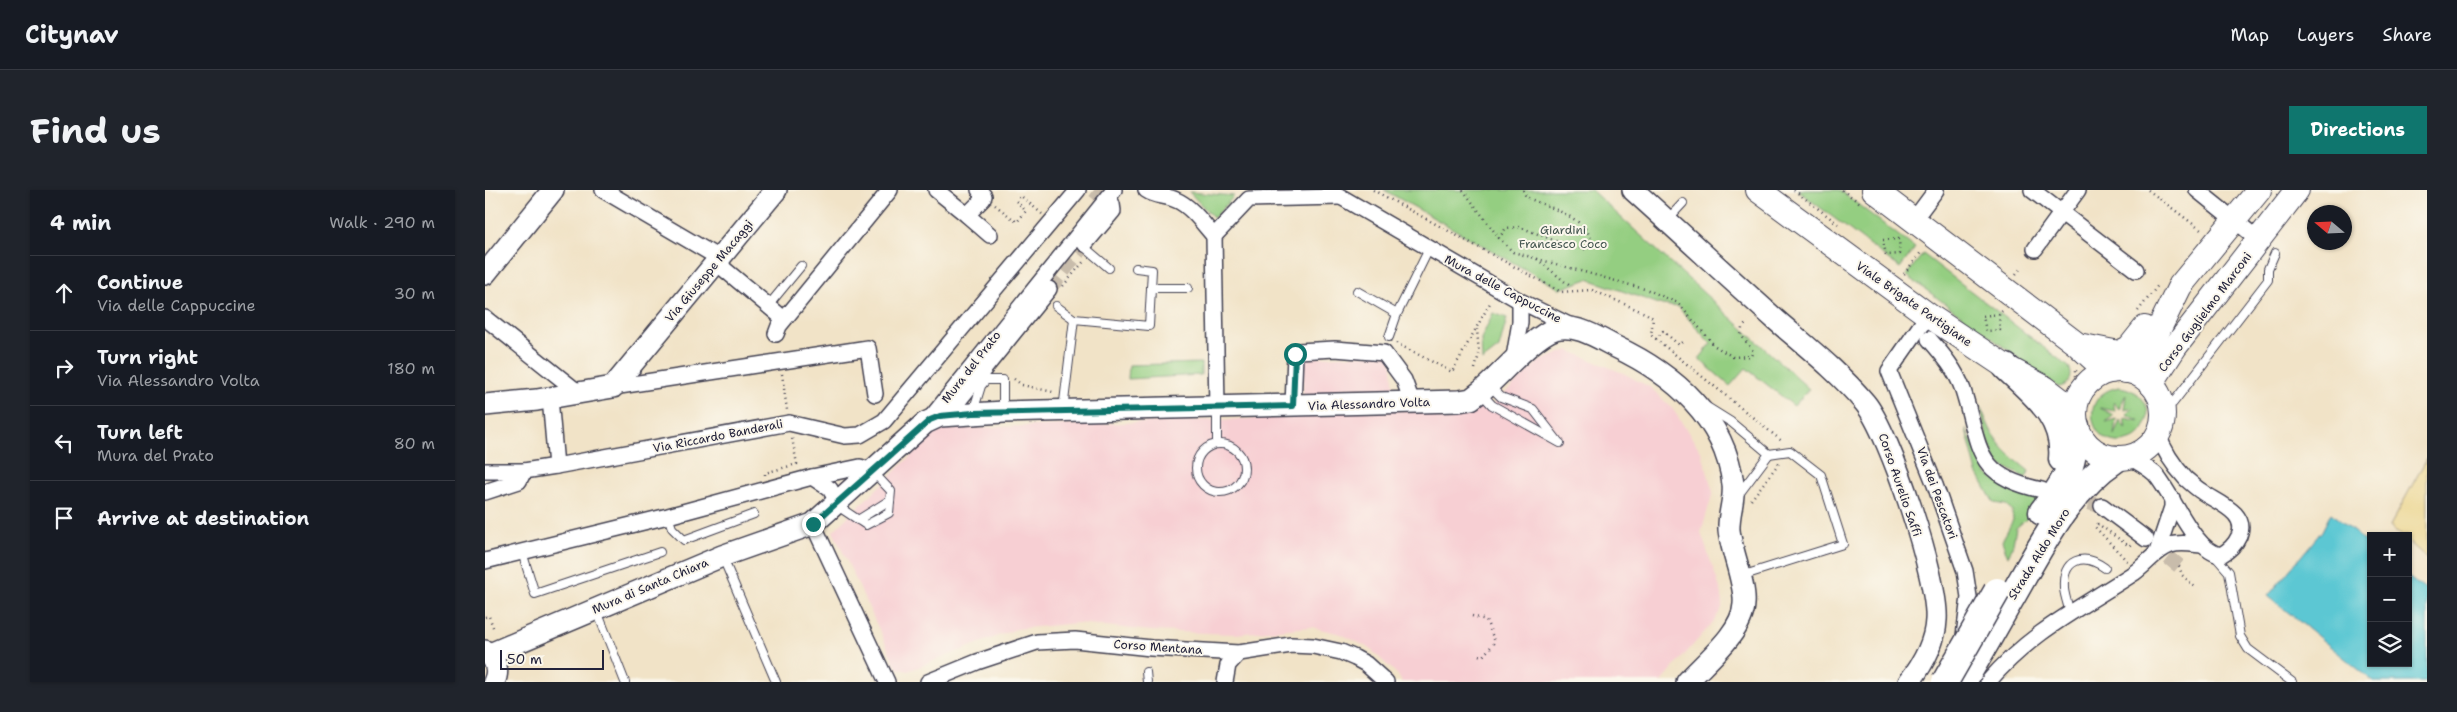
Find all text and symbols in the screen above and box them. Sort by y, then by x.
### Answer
text: Citynav [25,19,119,51]
text: Map [2231,23,2269,47]
text: Layers [2297,23,2354,47]
text: Share [2382,23,2432,47]
button: Directions [2289,106,2427,154]
text: Find us [30,107,161,154]
north arrow [2307,205,2352,250]
text: 4 min [50,209,111,237]
text: Walk · 290 m [329,212,435,233]
street label: Via Giuseppe Macaggi [661,216,757,326]
park label: Giardini Francesco Coco [1519,222,1607,252]
street label: Corso Guglielmo Marconi [2155,249,2255,375]
street label: Mura delle Cappuccine [1442,251,1565,327]
street label: Viale Brigate Partigiane [1853,258,1975,350]
text: Continue [97,270,183,295]
icon: ahead [50,279,78,307]
text: 30 m [394,283,435,304]
text: Via delle Cappuccine [97,295,256,316]
street label: Mura del Prato [938,328,1004,406]
route start [1284,343,1307,366]
text: Turn right [97,345,198,370]
icon: right [50,354,78,382]
text: 180 m [387,358,435,379]
text: Via Alessandro Volta [97,370,260,391]
street label: Via Alessandro Volta [1308,394,1431,414]
street label: Via Riccardo Banderali [652,416,784,456]
text: Turn left [97,420,183,445]
icon: left [50,429,78,457]
street label: Corso Aurelio Saffi [1875,431,1925,539]
text: 80 m [394,433,435,454]
text: Mura del Prato [97,445,214,466]
street label: Via dei Pescatori [1913,445,1961,541]
icon: arrive [50,504,78,532]
street label: Strada Aldo Moro [2004,505,2074,603]
text: Arrive at destination [97,506,309,531]
route end [802,513,825,536]
map controls [2367,532,2412,667]
button: + [2367,532,2412,577]
street label: Mura di Santa Chiara [589,554,711,618]
button: − [2367,577,2412,622]
button: layers [2367,622,2412,667]
street label: Corso Mentana [1113,636,1203,658]
scale bar [500,647,604,670]
text: 50 m [507,650,542,668]

